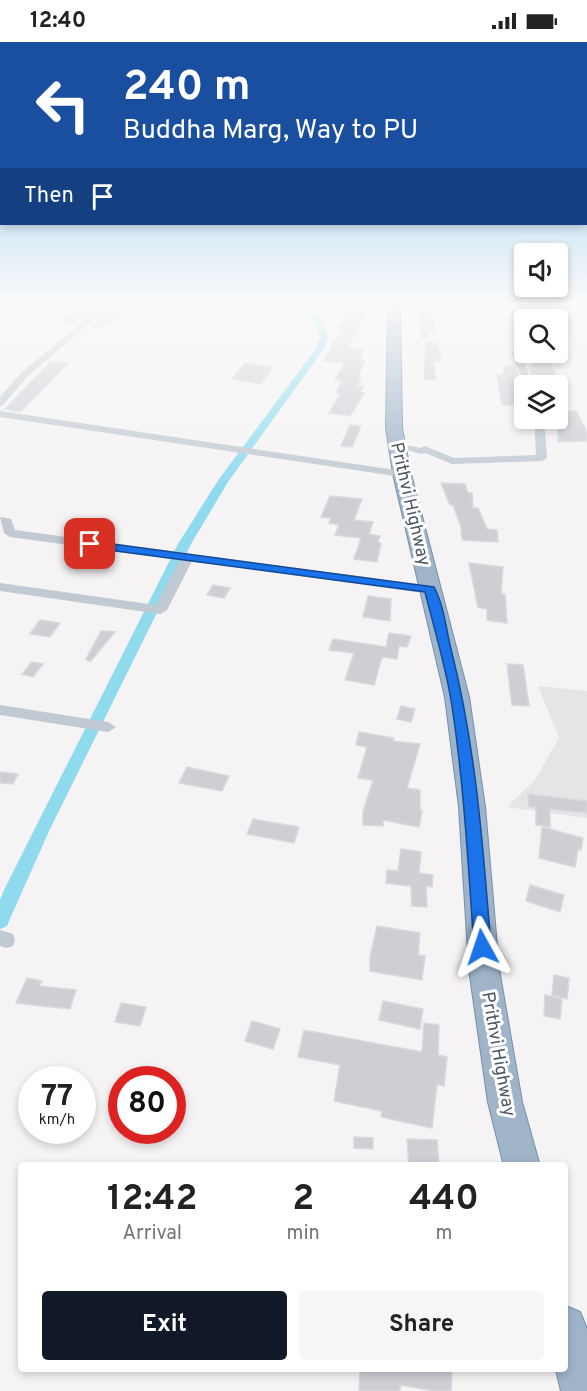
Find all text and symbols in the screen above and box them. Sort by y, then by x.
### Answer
text: 12:40 [30,8,86,35]
text: 240 m [123,62,251,115]
icon: left [24,66,102,144]
text: Buddha Marg, Way to PU [123,114,418,148]
icon: arrive [86,180,119,213]
text: Then [24,183,74,210]
map controls [514,243,568,429]
button: sound [514,243,568,297]
button: search [514,309,568,363]
button: layers [514,375,568,429]
street label: Prithvi Highway [384,440,435,568]
pin [64,518,115,569]
icon: arrive [73,527,106,560]
position arrow [450,915,514,979]
street label: Prithvi Highway [475,990,520,1118]
speed limit sign: 80 [108,1066,186,1144]
text: 77 [41,1079,73,1116]
text: km/h [39,1111,75,1130]
text: 12:42 [107,1177,197,1223]
text: 2 [292,1177,314,1223]
text: 440 [409,1177,479,1223]
text: Arrival [122,1221,182,1247]
text: min [287,1221,320,1247]
text: m [435,1221,452,1247]
button: Exit [42,1291,287,1360]
button: Share [299,1291,544,1360]

